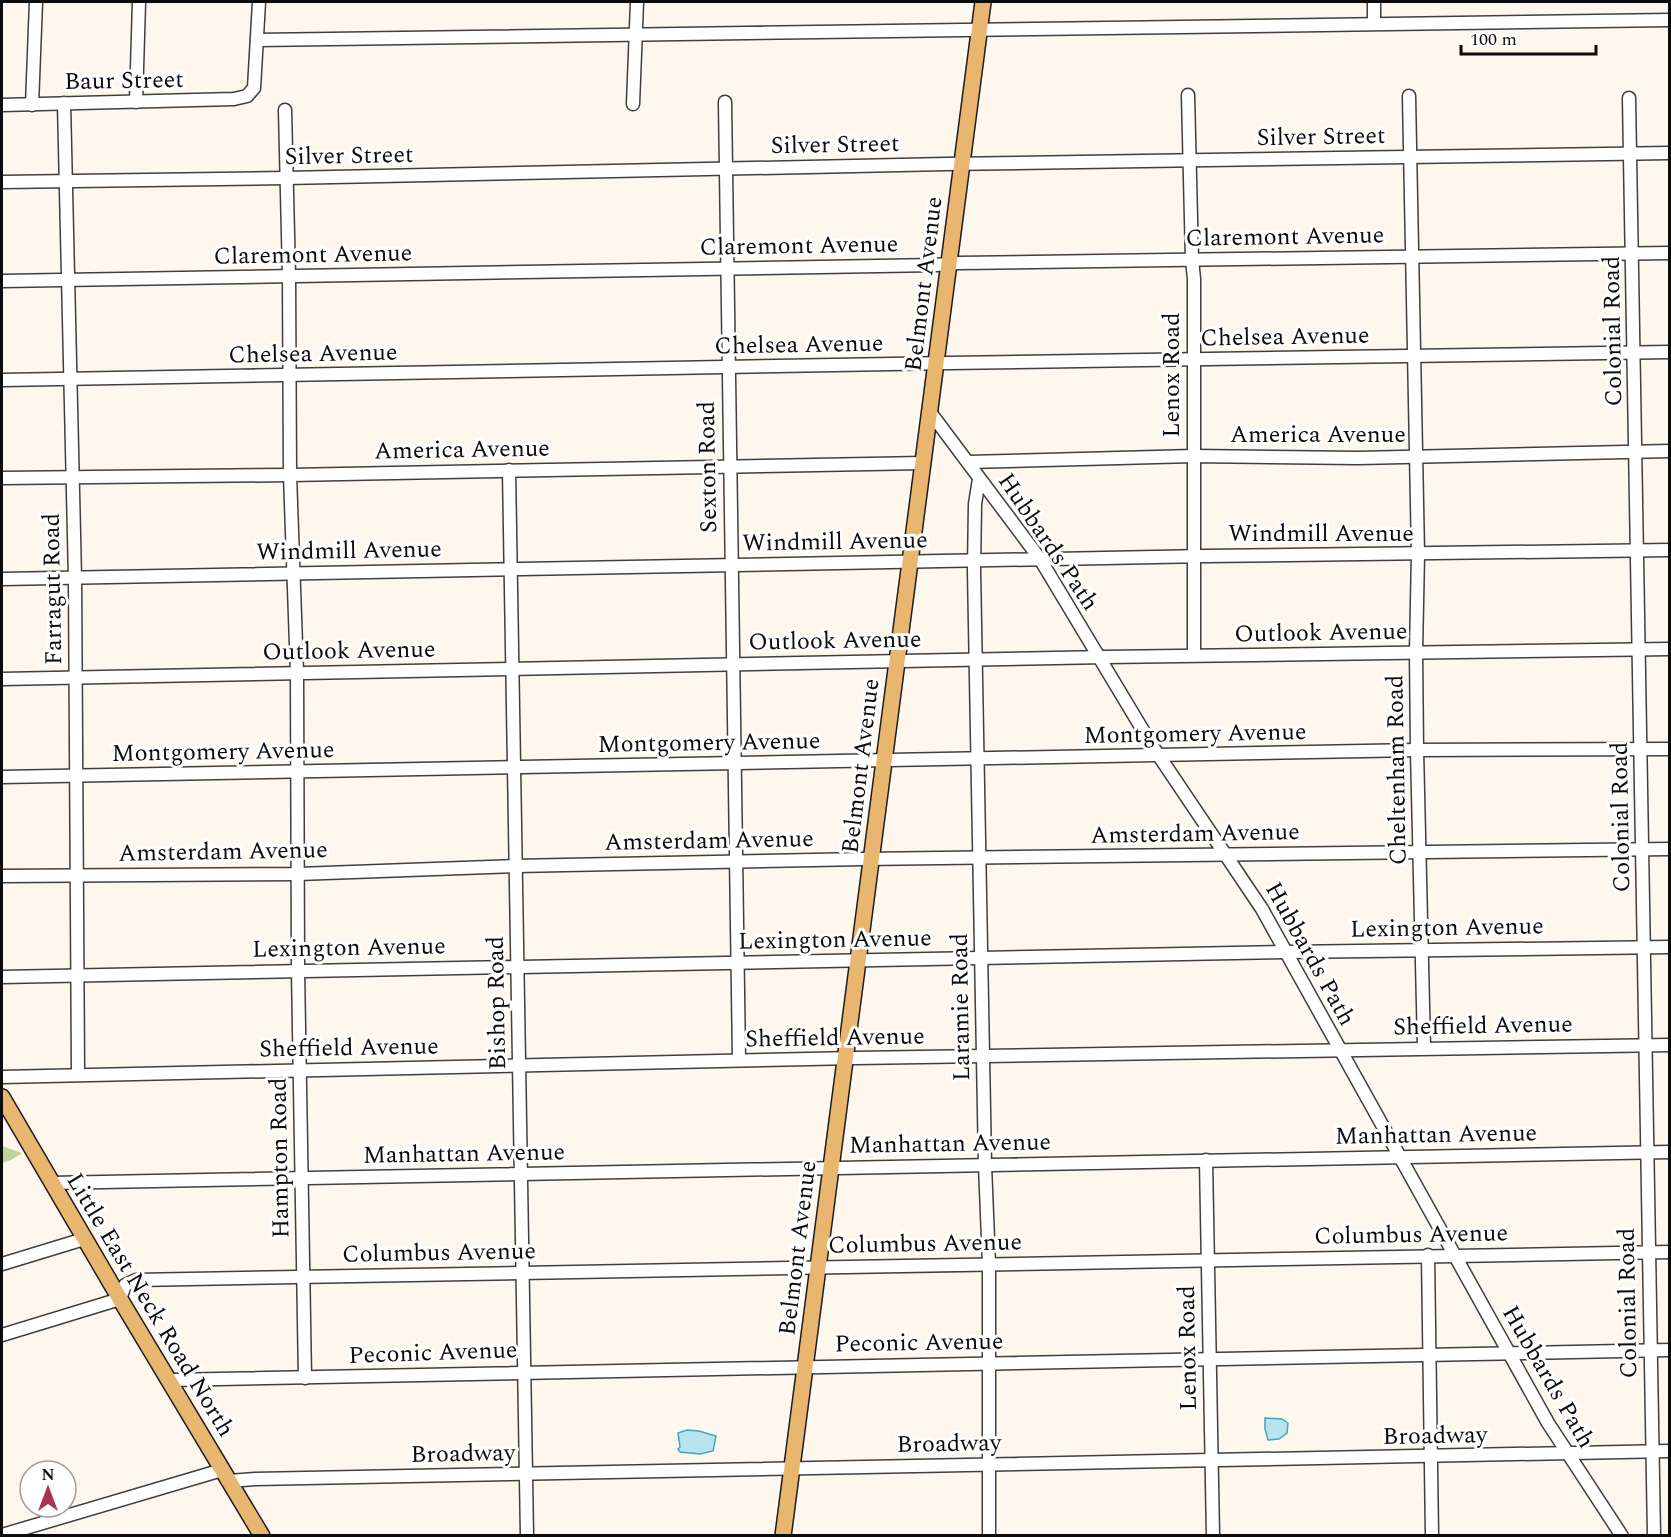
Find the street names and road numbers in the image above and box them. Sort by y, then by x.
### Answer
street label: Baur Street [64,62,184,100]
street label: Silver Street [1256,118,1386,156]
street label: Silver Street [770,126,900,164]
street label: Silver Street [284,137,414,175]
street label: Belmont Avenue [895,194,953,374]
street label: Claremont Avenue [1185,217,1385,257]
street label: Claremont Avenue [699,226,899,266]
street label: Claremont Avenue [213,235,413,275]
street label: Colonial Road [1594,255,1632,407]
street label: Lenox Road [1154,312,1190,438]
street label: Chelsea Avenue [1200,318,1370,356]
street label: Chelsea Avenue [714,326,884,364]
street label: Chelsea Avenue [228,335,398,373]
street label: Sexton Road [689,401,727,533]
street label: America Avenue [1230,417,1406,453]
street label: America Avenue [374,430,550,470]
street label: Hubbards Path [988,466,1108,618]
street label: Farragut Road [34,513,72,665]
street label: Windmill Avenue [1228,516,1414,552]
street label: Windmill Avenue [742,522,928,562]
street label: Windmill Avenue [256,531,442,571]
street label: Outlook Avenue [1234,613,1408,653]
street label: Outlook Avenue [748,621,922,661]
street label: Outlook Avenue [262,631,436,671]
street label: Cheltenham Road [1377,674,1417,866]
street label: Belmont Avenue [832,676,890,856]
street label: Montgomery Avenue [1083,714,1307,754]
street label: Montgomery Avenue [597,723,821,763]
street label: Montgomery Avenue [111,732,335,772]
street label: Colonial Road [1602,741,1640,893]
street label: Amsterdam Avenue [1090,814,1300,854]
street label: Amsterdam Avenue [604,821,814,861]
street label: Amsterdam Avenue [118,832,328,872]
street label: Hubbards Path [1256,875,1365,1033]
street label: Lexington Avenue [1350,908,1544,948]
street label: Lexington Avenue [738,920,932,960]
street label: Lexington Avenue [252,928,446,968]
street label: Laramie Road [942,933,980,1081]
street label: Bishop Road [478,936,516,1070]
street label: Sheffield Avenue [1393,1006,1573,1046]
street label: Sheffield Avenue [745,1018,925,1058]
street label: Sheffield Avenue [259,1028,439,1068]
street label: Hampton Road [261,1077,299,1239]
street label: Manhattan Avenue [1335,1115,1537,1155]
street label: Manhattan Avenue [849,1124,1051,1164]
street label: Manhattan Avenue [363,1134,565,1174]
street label: Belmont Avenue [769,1158,827,1338]
street label: Little East Neck Road North [57,1166,243,1444]
street label: Columbus Avenue [1314,1215,1508,1255]
street label: Columbus Avenue [828,1224,1022,1264]
street label: Colonial Road [1609,1227,1647,1379]
street label: Columbus Avenue [342,1233,536,1273]
street label: Lenox Road [1169,1285,1207,1411]
street label: Hubbards Path [1492,1299,1604,1455]
street label: Peconic Avenue [834,1324,1004,1362]
street label: Peconic Avenue [348,1332,518,1374]
street label: Broadway [1382,1417,1489,1455]
street label: Broadway [896,1425,1003,1463]
street label: Broadway [410,1435,517,1473]

